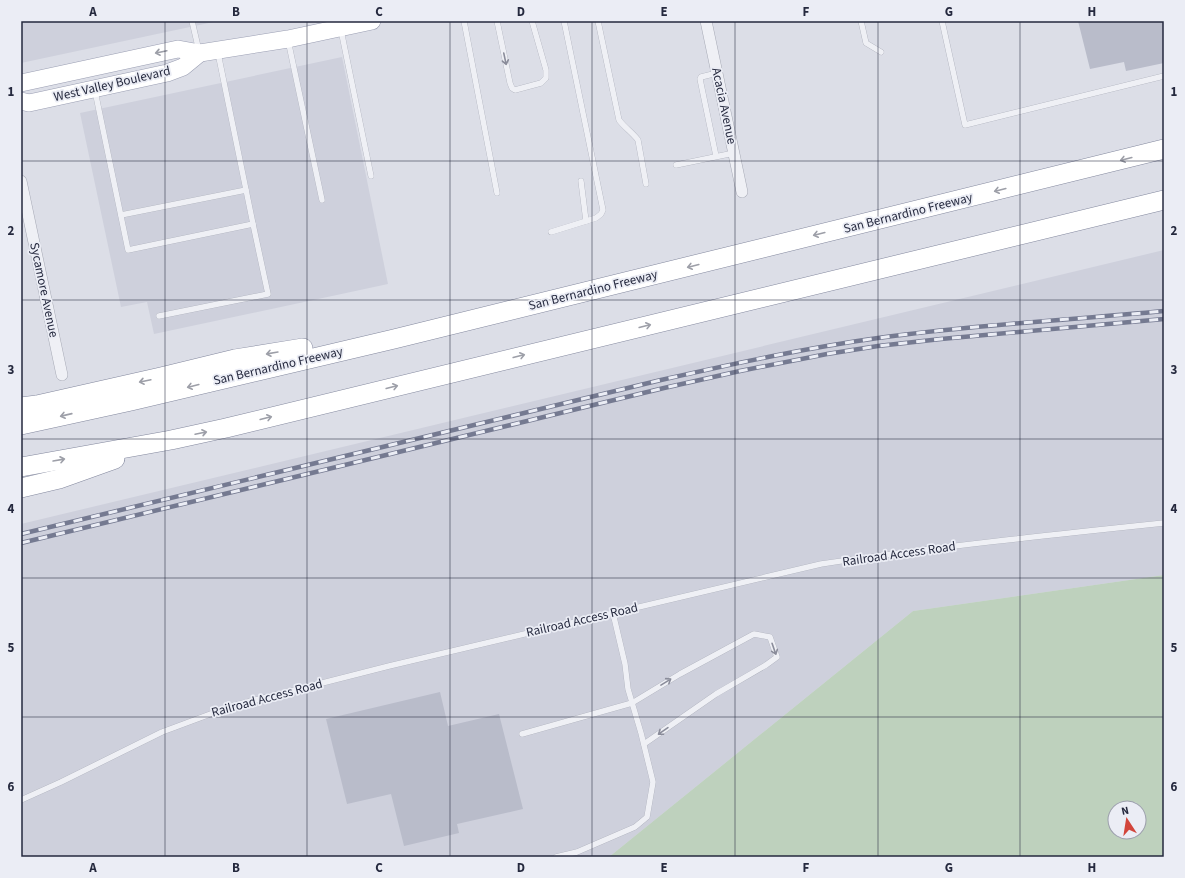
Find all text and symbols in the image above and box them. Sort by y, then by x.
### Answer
text: A [88,3,97,21]
text: B [232,3,240,21]
text: C [375,3,383,21]
text: D [517,3,525,21]
text: E [660,3,668,21]
text: F [803,3,810,21]
text: G [945,3,953,21]
text: H [1088,3,1096,21]
one-way arrow [155,49,168,57]
one-way arrow [502,52,510,65]
street label: West Valley Boulevard [52,62,172,106]
street label: Acacia Avenue [707,66,741,146]
text: 1 [8,83,15,101]
text: 1 [1171,83,1178,101]
one-way arrow [1120,155,1133,163]
one-way arrow [994,187,1007,194]
street label: San Bernardino Freeway [842,188,974,238]
text: 2 [8,222,15,240]
text: 2 [1171,222,1178,240]
one-way arrow [813,231,826,239]
street label: Sycamore Avenue [25,241,63,339]
one-way arrow [687,262,700,270]
street label: San Bernardino Freeway [527,265,659,315]
one-way arrow [638,321,651,329]
street label: San Bernardino Freeway [211,342,345,390]
one-way arrow [266,349,279,357]
one-way arrow [512,352,525,360]
text: 3 [8,361,15,379]
text: 3 [1171,361,1178,379]
one-way arrow [139,377,152,385]
one-way arrow [187,383,200,390]
one-way arrow [386,383,399,390]
one-way arrow [60,412,73,420]
one-way arrow [259,413,272,421]
one-way arrow [194,429,207,437]
one-way arrow [52,456,65,464]
text: 4 [8,500,15,518]
text: 4 [1171,500,1178,518]
street label: Railroad Access Road [841,537,957,571]
street label: Railroad Access Road [524,598,640,642]
text: 5 [8,639,15,657]
text: 5 [1171,639,1178,657]
one-way arrow [771,642,778,655]
street label: Railroad Access Road [209,675,325,721]
one-way arrow [660,678,672,686]
one-way arrow [658,727,669,735]
text: 6 [8,778,15,796]
text: 6 [1171,778,1178,796]
north arrow [1107,800,1147,840]
text: N [1120,803,1130,819]
text: A [88,859,97,877]
text: B [232,859,240,877]
text: C [375,859,383,877]
text: D [517,859,525,877]
text: E [660,859,668,877]
text: F [803,859,810,877]
text: G [945,859,953,877]
text: H [1088,859,1096,877]

